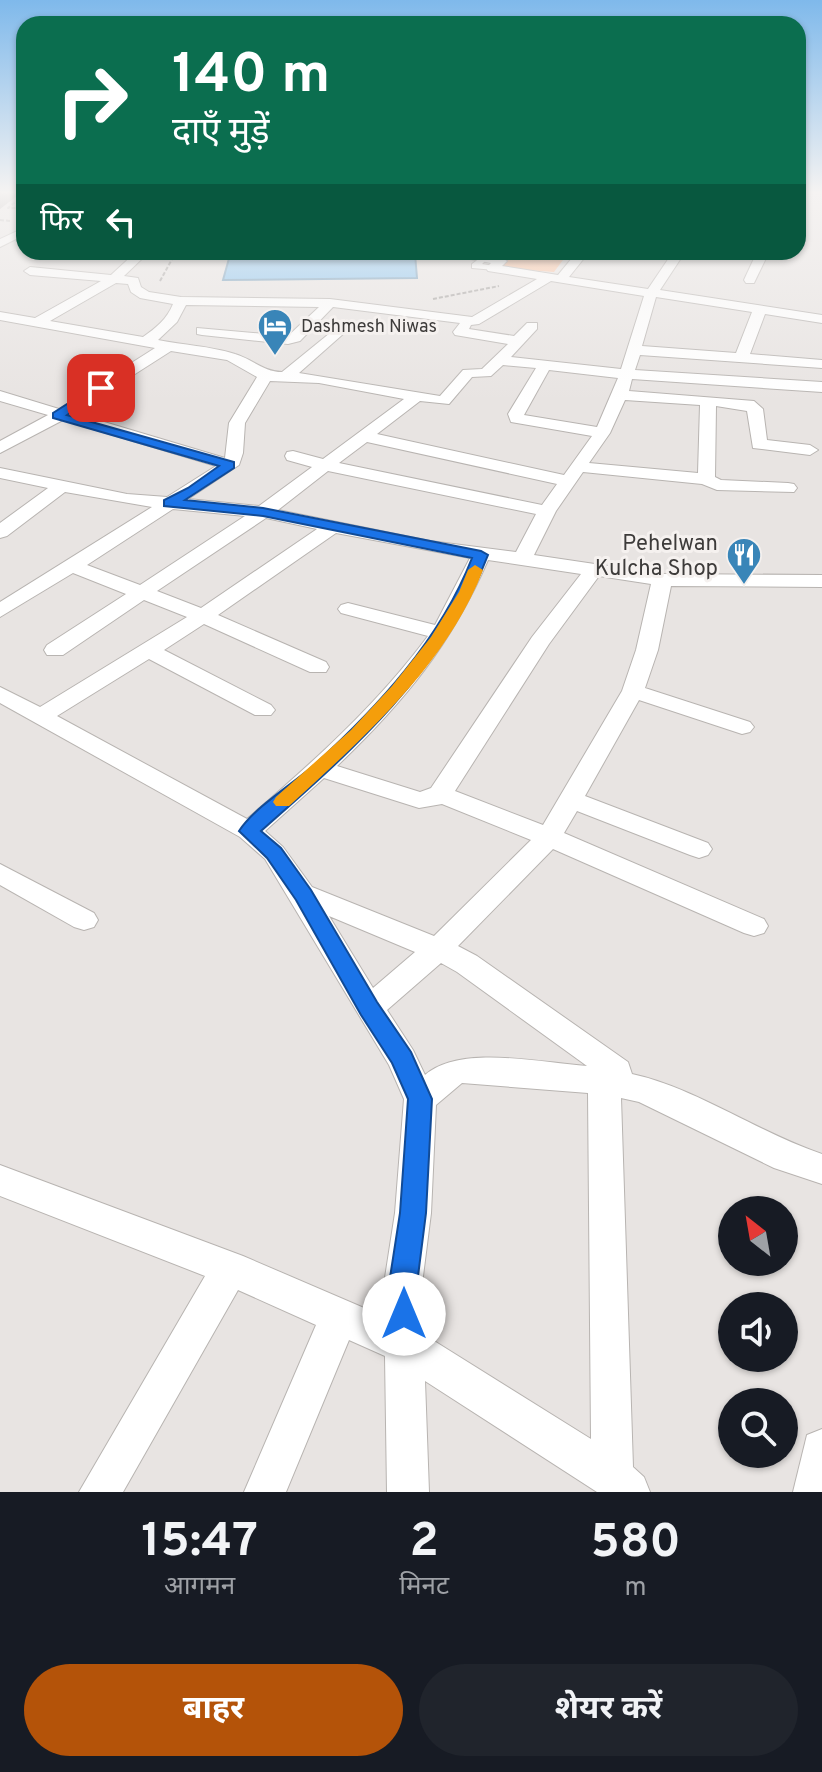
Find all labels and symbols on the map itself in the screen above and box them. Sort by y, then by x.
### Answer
hotel icon: Dashmesh Niwas [256,307,294,357]
place label: Dashmesh Niwas [301,316,437,339]
pin [67,354,135,422]
place label: Pehelwan Kulcha Shop [595,531,718,583]
restaurant icon: Pehelwan Kulcha Shop [725,536,763,586]
north arrow [718,1196,798,1276]
position arrow [362,1272,446,1356]

